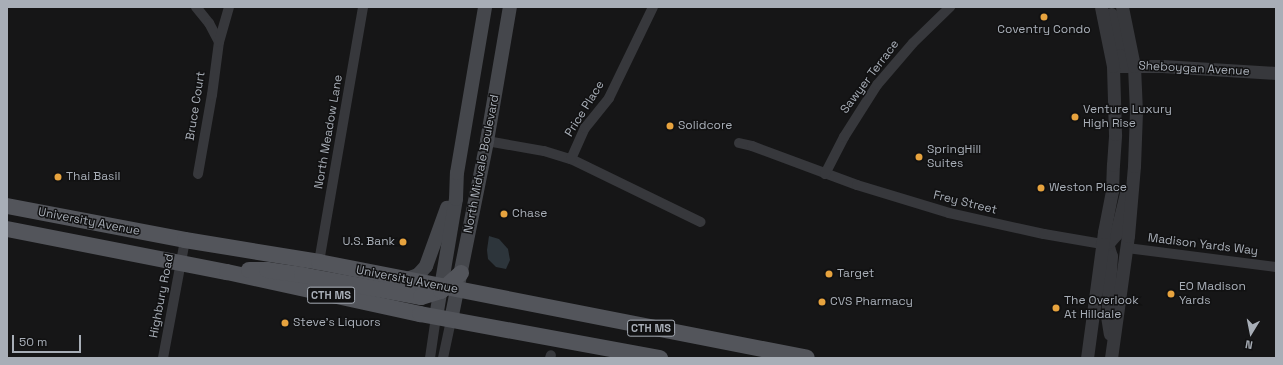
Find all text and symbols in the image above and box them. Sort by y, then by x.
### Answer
marker: Coventry Condo [1039,12,1049,22]
place label: Coventry Condo [997,23,1091,37]
street label: Sawyer Terrace [838,37,902,117]
street label: Sheboygan Avenue [1138,59,1250,79]
street label: Bruce Court [183,70,209,142]
street label: North Meadow Lane [312,74,346,190]
street label: Price Place [562,78,608,140]
street label: North Midvale Boulevard [461,93,503,235]
place label: Venture Luxury High Rise [1083,103,1172,131]
marker: Venture Luxury High Rise [1070,112,1080,122]
place label: Solidcore [678,119,732,133]
marker: Solidcore [665,121,675,131]
place label: SpringHill Suites [927,143,981,171]
marker: SpringHill Suites [914,152,924,162]
place label: Thai Basil [66,170,120,184]
marker: Thai Basil [53,172,63,182]
place label: Weston Place [1049,181,1127,195]
marker: Weston Place [1036,183,1046,193]
street label: Frey Street [932,188,998,218]
street label: University Avenue [37,205,141,239]
place label: Chase [512,207,547,221]
marker: Chase [499,209,509,219]
street label: Madison Yards Way [1147,231,1259,259]
place label: U.S. Bank [342,235,395,249]
marker: U.S. Bank [398,237,408,247]
street label: Highbury Road [147,253,177,339]
street label: University Avenue [355,263,459,297]
place label: Target [837,267,874,281]
marker: Target [824,269,834,279]
place label: EO Madison Yards [1179,280,1246,308]
road number: CTH MS [307,286,355,304]
marker: EO Madison Yards [1166,289,1176,299]
place label: The Overlook At Hilldale [1064,294,1139,322]
place label: CVS Pharmacy [830,295,913,309]
marker: CVS Pharmacy [817,297,827,307]
marker: The Overlook At Hilldale [1051,303,1061,313]
north arrow [1231,313,1271,353]
place label: Steve's Liquors [293,316,381,330]
marker: Steve's Liquors [280,318,290,328]
road number: CTH MS [627,319,675,337]
scale bar [14,327,83,353]
text: 50 m [19,334,47,350]
text: N [1244,337,1254,352]

